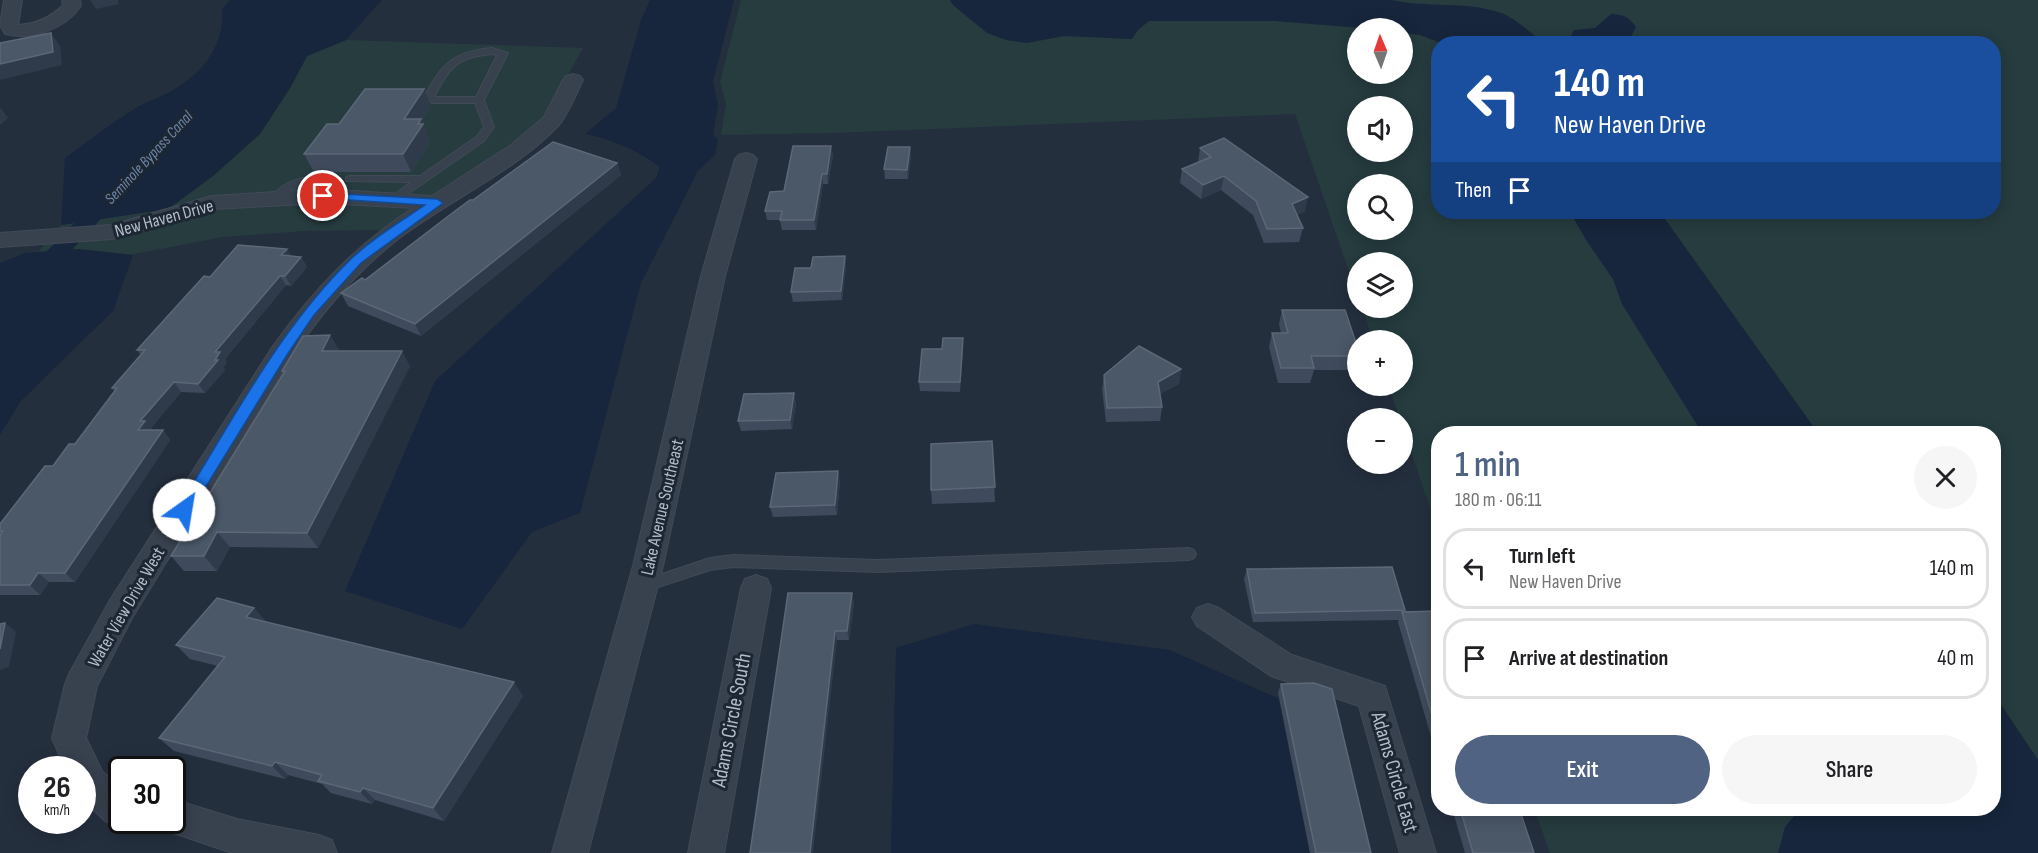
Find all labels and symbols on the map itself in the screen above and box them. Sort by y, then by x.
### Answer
north arrow [1347,18,1413,84]
water label: Seminole Bypass Canal [101,107,198,209]
pin [297,170,348,221]
street label: New Haven Drive [112,195,216,242]
street label: Lake Avenue Southeast [637,436,688,577]
position arrow [152,478,216,542]
street label: Water View Drive West [84,543,170,671]
street label: Adams Circle South [706,651,757,790]
street label: Adams Circle East [1365,708,1424,835]
speed limit sign: 30 [108,756,186,834]

